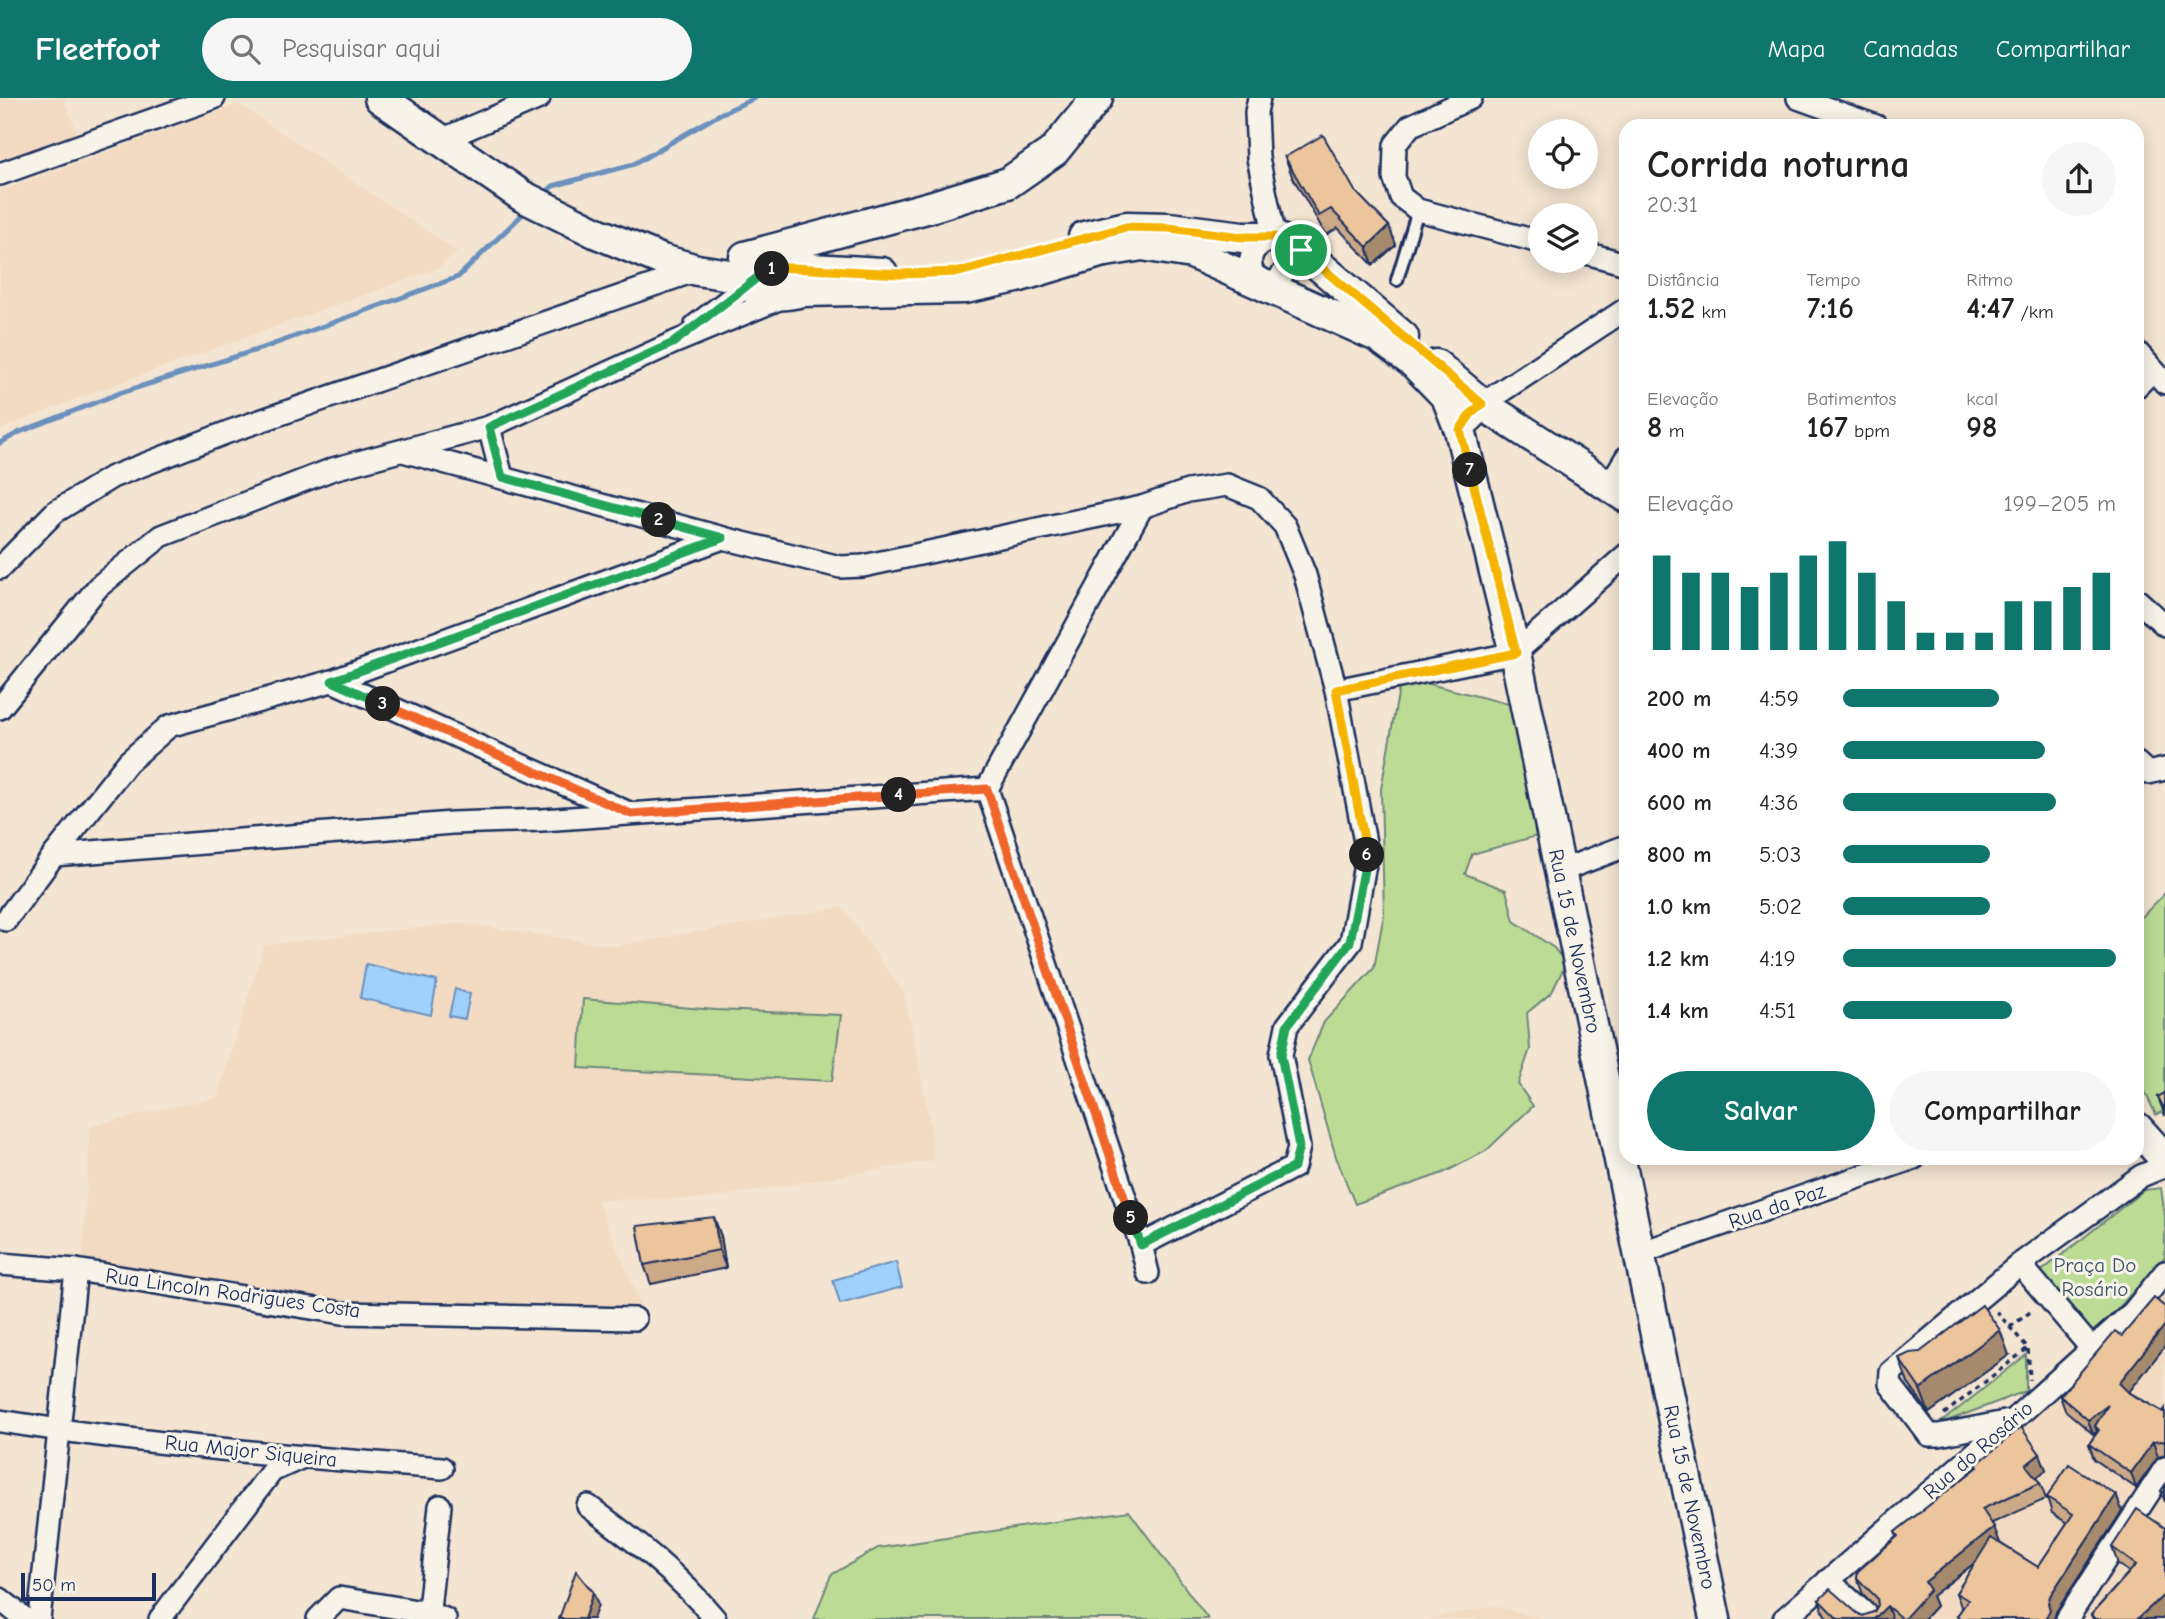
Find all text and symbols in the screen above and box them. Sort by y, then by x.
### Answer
search box [202,18,692,81]
text: Fleetfoot [35,30,160,68]
icon: search [226,30,264,68]
text: Pesquisar aqui [282,34,441,64]
text: Mapa [1768,35,1825,63]
text: Camadas [1863,35,1958,63]
text: Compartilhar [1996,35,2130,63]
map controls [1528,119,1598,273]
button: locate [1528,119,1598,189]
button: share [2042,142,2116,216]
text: Corrida noturna [1647,143,1910,187]
text: 20:31 [1647,191,1698,218]
button: layers [1528,203,1598,273]
pin [1271,220,1331,280]
icon: arrive [1282,231,1320,269]
pin: 1 [754,252,790,286]
text: 1 [768,257,775,279]
text: Distância [1647,269,1720,291]
text: Tempo [1807,269,1860,291]
text: Ritmo [1966,269,2013,291]
text: 1.52 [1647,291,1695,326]
text: 7:16 [1807,291,1854,326]
text: 4:47 [1966,291,2014,326]
text: km [1695,301,1726,323]
text: /km [2014,301,2054,323]
text: Elevação [1647,388,1719,410]
text: Batimentos [1807,388,1896,410]
text: kcal [1966,388,1998,410]
text: 8 [1647,410,1662,445]
text: 167 [1807,410,1848,445]
text: 98 [1966,410,1997,445]
text: m [1662,420,1684,442]
text: bpm [1848,420,1890,442]
pin: 7 [1452,452,1488,488]
text: 7 [1465,458,1474,480]
text: Elevação [1647,490,1734,517]
text: 199–205 m [2003,490,2116,517]
pin: 2 [642,502,676,538]
text: 2 [654,508,663,530]
text: 200 m [1647,685,1711,712]
text: 4:59 [1759,685,1799,712]
pin: 3 [366,686,400,722]
text: 3 [378,692,387,714]
text: 400 m [1647,737,1711,764]
text: 4:39 [1759,737,1798,764]
pin: 4 [881,778,916,812]
text: 4 [894,783,903,805]
text: 600 m [1647,789,1712,816]
text: 4:36 [1759,789,1798,816]
pin: 6 [1350,838,1384,872]
text: 800 m [1647,841,1712,868]
text: 5:03 [1759,841,1801,868]
text: 6 [1362,843,1371,865]
street label: Rua 15 de Novembro [1544,847,1606,1035]
text: 1.0 km [1647,893,1711,920]
text: 5:02 [1759,893,1802,920]
text: 1.2 km [1647,945,1709,972]
text: 4:19 [1759,945,1796,972]
text: 1.4 km [1647,997,1709,1024]
text: 4:51 [1759,997,1796,1024]
button: Salvar [1647,1071,1875,1151]
button: Compartilhar [1889,1071,2116,1151]
street label: Rua da Paz [1725,1178,1829,1234]
pin: 5 [1114,1200,1148,1236]
text: 5 [1125,1206,1136,1228]
park label: Praça Do Rosário [2054,1253,2136,1301]
street label: Rua Lincoln Rodrigues Costa [104,1263,362,1323]
street label: Rua do Rosário [1918,1396,2038,1504]
street label: Rua 15 de Novembro [1659,1403,1721,1591]
street label: Rua Major Siqueira [164,1430,338,1472]
scale bar [21,1570,156,1602]
text: 50 m [32,1574,76,1596]

